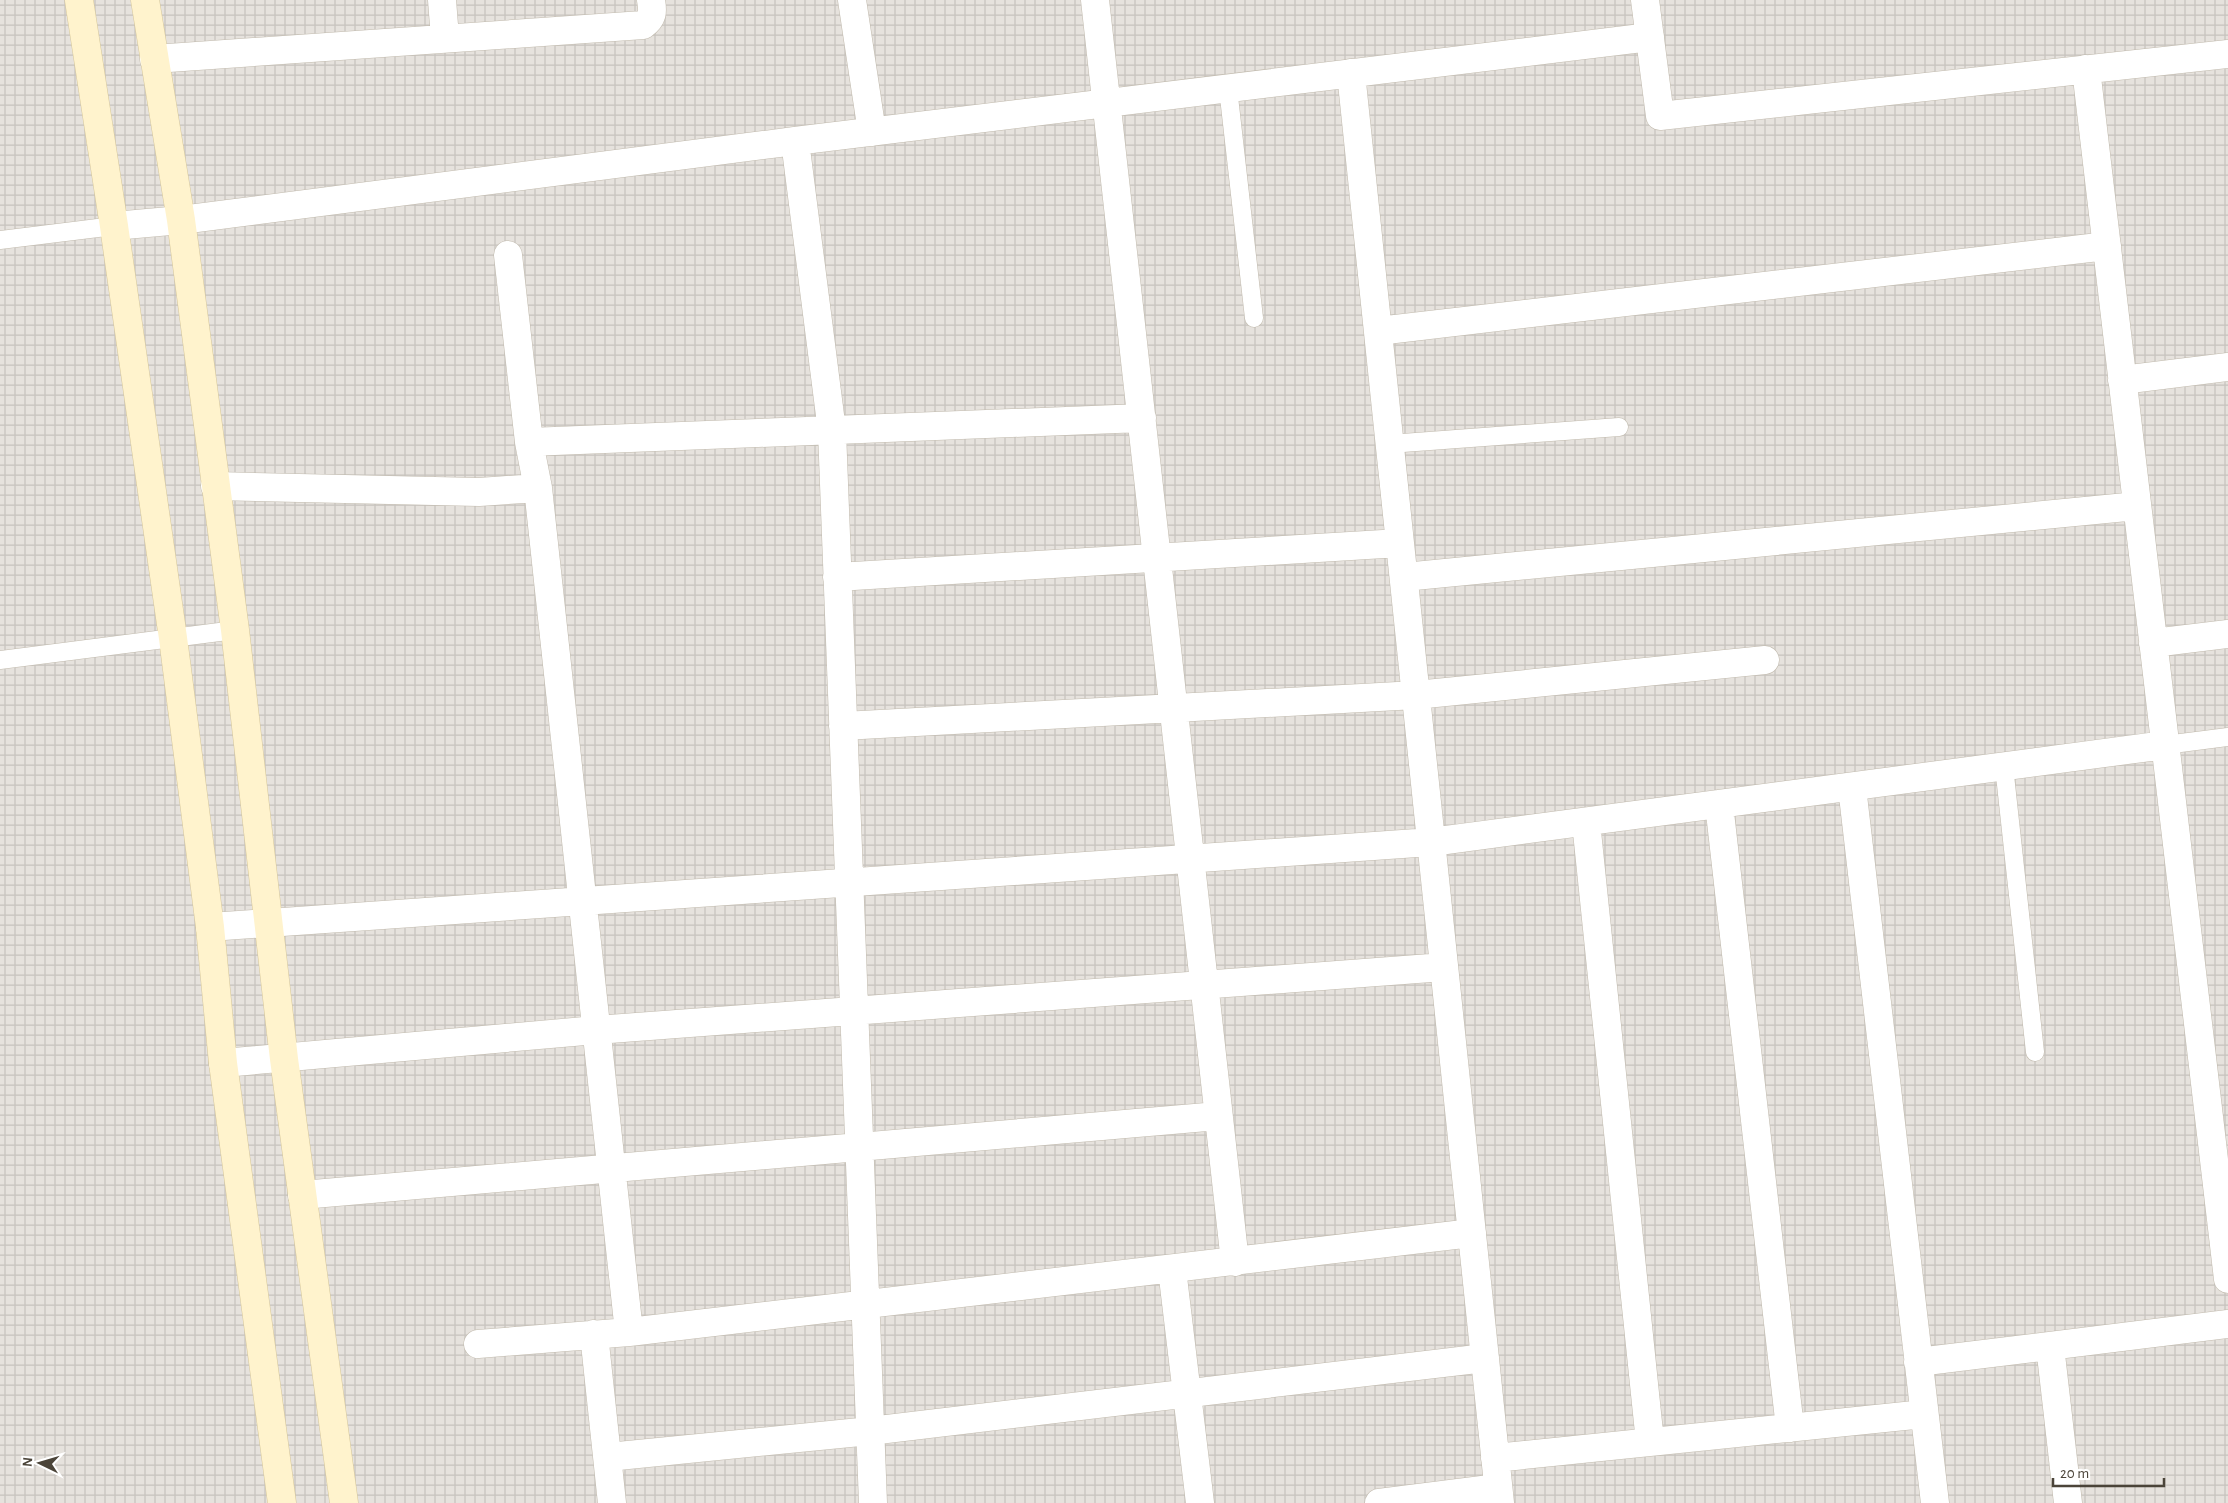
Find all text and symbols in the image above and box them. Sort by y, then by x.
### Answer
north arrow [15,1438,65,1488]
text: N [21,1456,35,1467]
scale bar [2053,1456,2164,1488]
text: 20 m [2060,1466,2089,1481]

